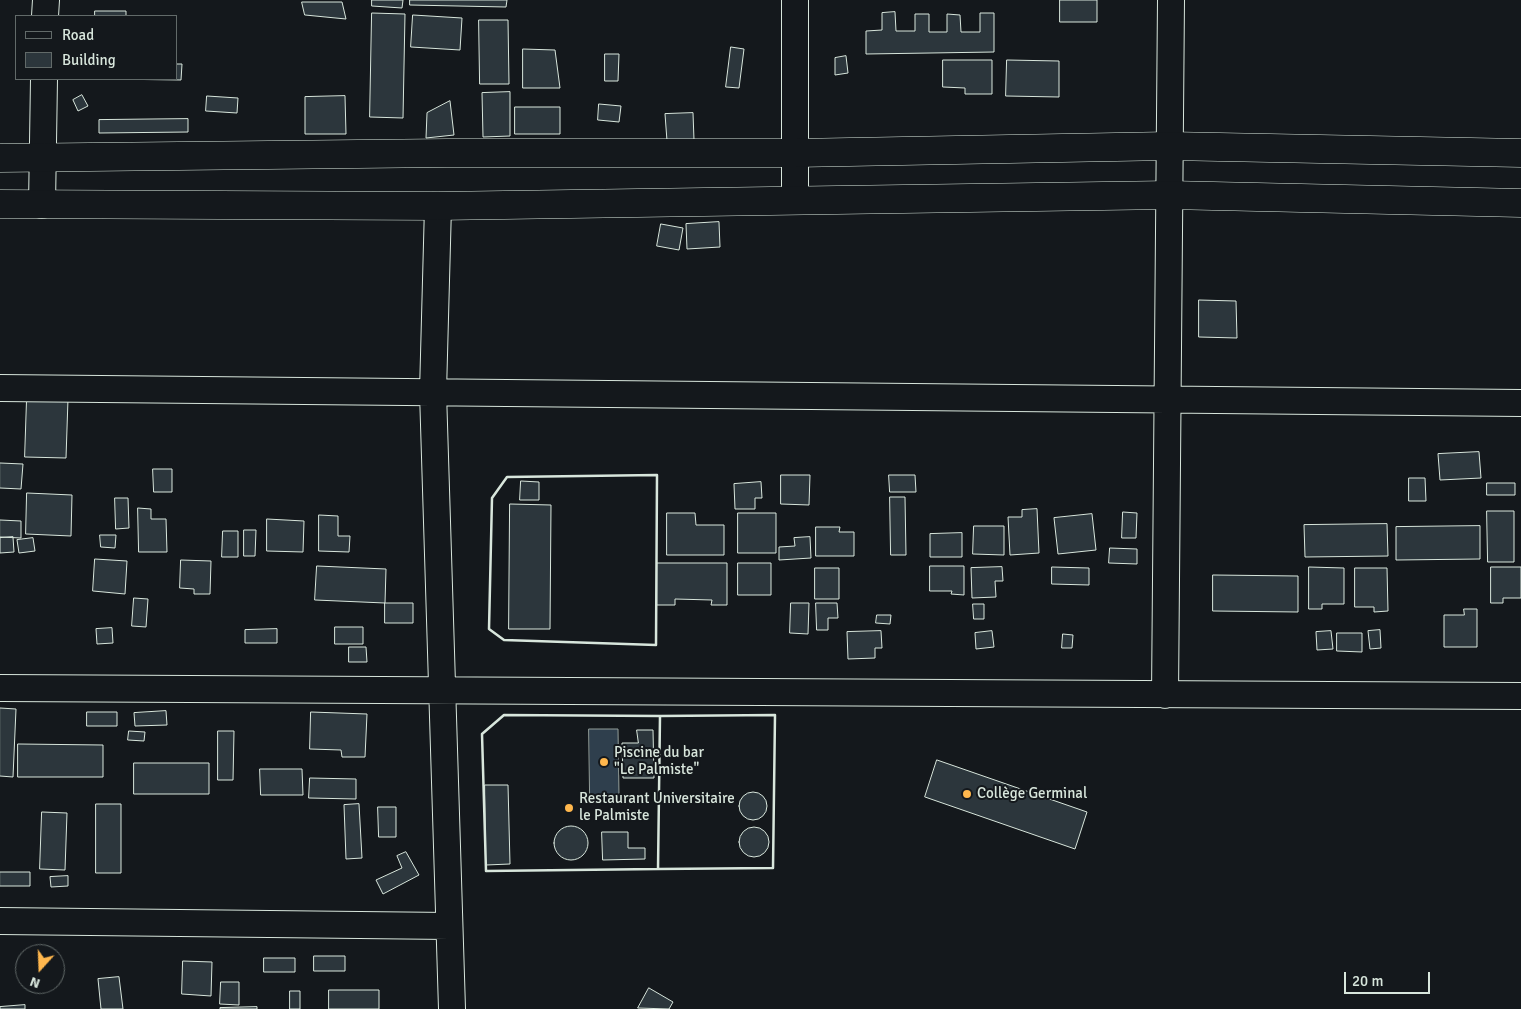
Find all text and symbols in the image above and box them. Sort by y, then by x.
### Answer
legend [15,15,178,80]
text: Road [62,26,94,44]
text: Building [62,51,116,69]
place label: Piscine du bar "Le Palmiste" [614,744,704,779]
marker: Piscine du bar "Le Palmiste" [598,756,610,768]
place label: Collège Germinal [977,785,1087,803]
marker: Collège Germinal [961,788,973,800]
place label: Restaurant Universitaire le Palmiste [579,790,735,825]
marker: Restaurant Universitaire le Palmiste [563,802,575,814]
north arrow [15,944,65,994]
scale bar [1346,962,1432,994]
text: 20 m [1352,972,1383,990]
text: N [28,973,43,992]

